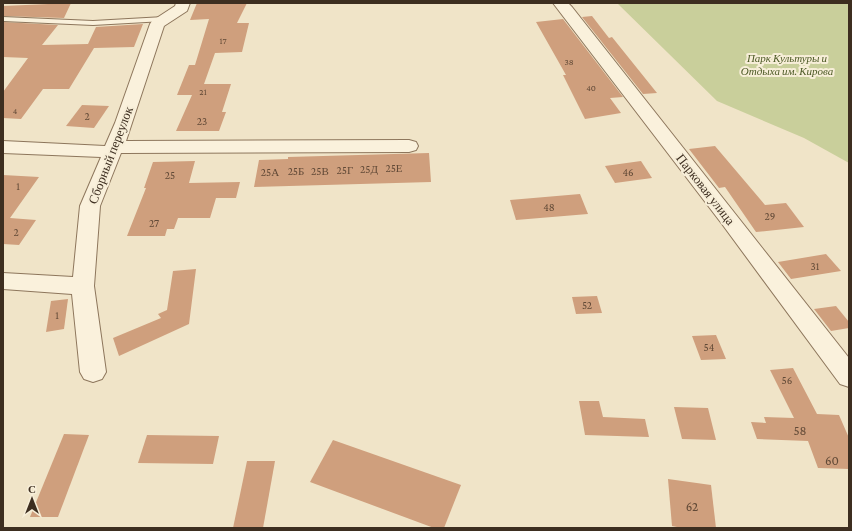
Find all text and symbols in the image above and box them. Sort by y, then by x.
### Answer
house number: 17 [219,36,227,46]
park label: Парк Культуры и Отдыха им. Кирова [741,52,834,77]
house number: 38 [564,57,574,67]
house number: 40 [586,83,596,93]
house number: 21 [199,87,207,97]
street label: Сборный переулок [85,104,136,206]
house number: 4 [13,106,18,116]
house number: 2 [84,110,90,122]
house number: 23 [197,115,207,127]
street label: Парковая улица [673,151,738,228]
house number: 25Е [385,162,403,174]
house number: 25Д [360,163,378,175]
house number: 25Г [337,164,353,176]
house number: 25Б [288,165,304,177]
house number: 25В [311,165,329,177]
house number: 25А [261,166,279,178]
house number: 46 [622,166,634,178]
house number: 25 [165,169,175,181]
house number: 1 [16,180,20,192]
house number: 48 [543,201,555,213]
house number: 29 [765,210,775,222]
house number: 27 [149,217,159,229]
house number: 2 [13,226,19,238]
house number: 31 [811,260,820,272]
house number: 52 [582,299,592,311]
house number: 1 [55,309,59,321]
house number: 54 [704,341,715,353]
house number: 56 [782,374,792,386]
house number: 58 [793,423,807,438]
house number: 60 [825,453,839,468]
north arrow [12,479,52,519]
text: С [28,483,36,495]
house number: 62 [686,499,698,514]

